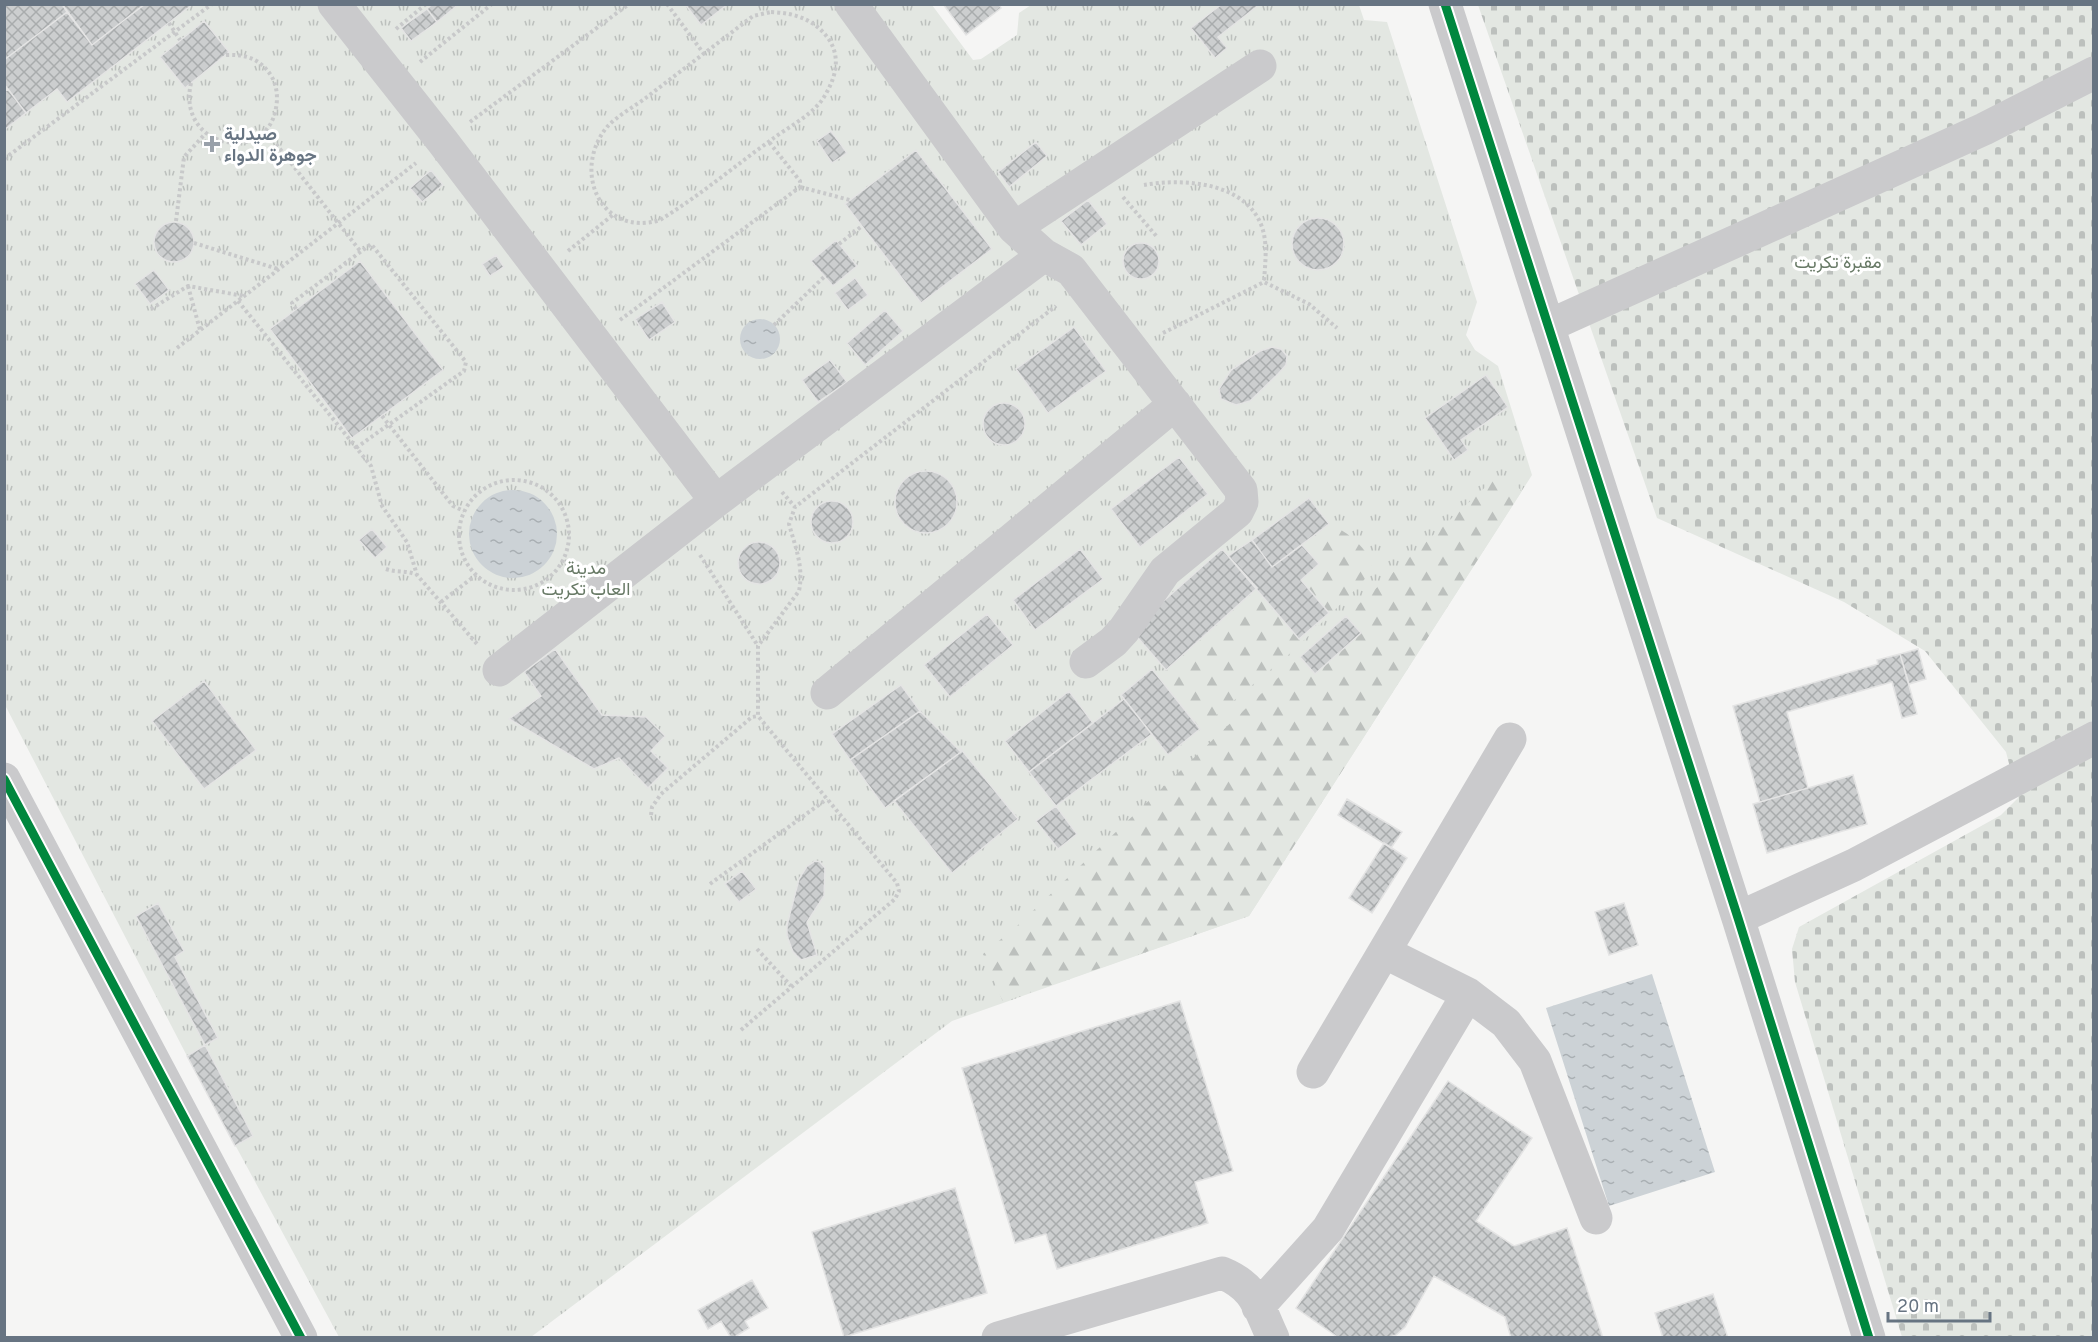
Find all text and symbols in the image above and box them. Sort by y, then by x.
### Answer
place label: صيدلية جوهرة الدواء [224,124,317,168]
marker: صيدلية جوهرة الدواء [205,137,219,151]
park label: مقبرة تكريت [1794,252,1882,275]
park label: مدينة العاب تكريت [542,558,630,602]
scale bar [1888,1285,1990,1323]
text: 20 m [1897,1296,1939,1319]

